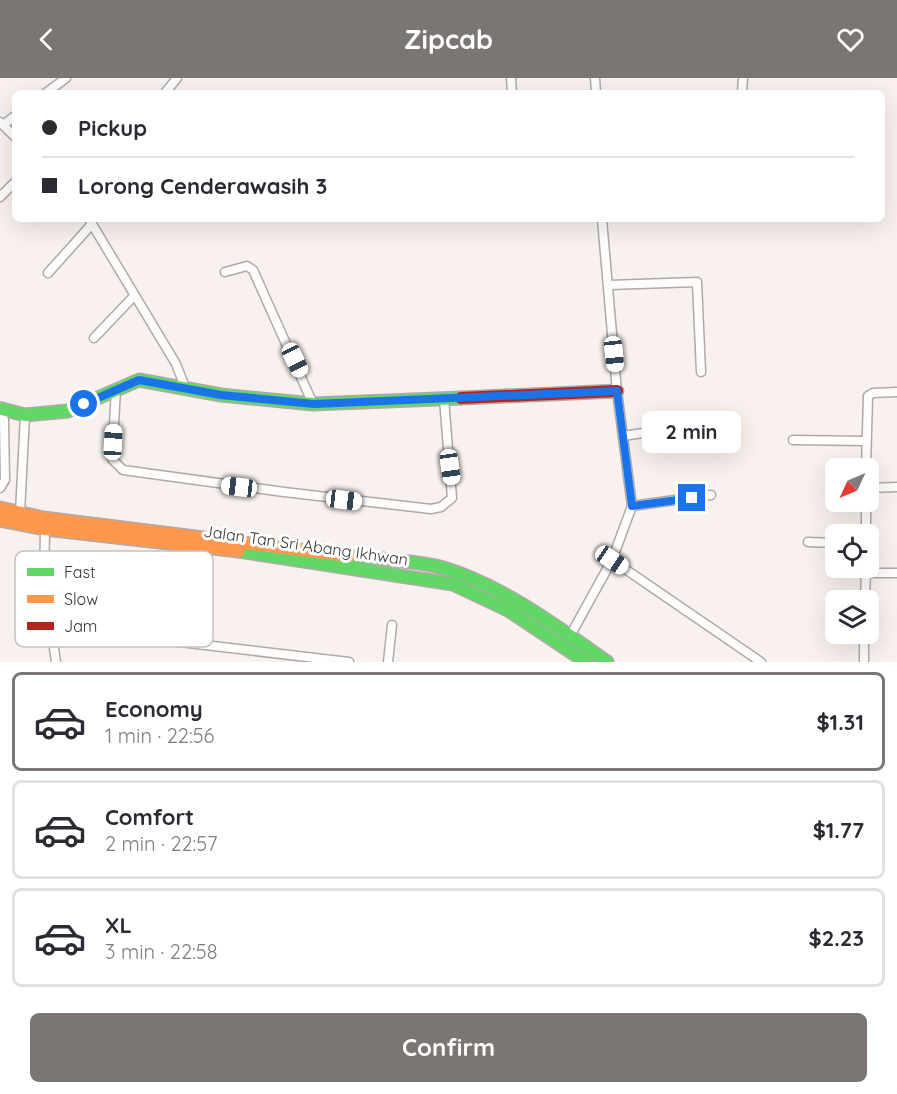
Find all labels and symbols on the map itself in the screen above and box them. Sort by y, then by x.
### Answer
car [603,335,625,373]
car [279,340,311,380]
route start [70,390,97,417]
callout: 2 min [642,411,742,453]
car [103,424,123,460]
car [439,448,461,486]
north arrow [825,458,879,512]
car [220,476,258,498]
route end [678,484,705,511]
car [325,489,363,511]
street label: Jalan Tan Sri Abang Ikhwan [203,521,409,569]
car [592,542,632,578]
legend [15,551,213,647]
text: Fast [64,562,95,582]
text: Slow [64,589,98,609]
text: Jam [64,616,97,636]

